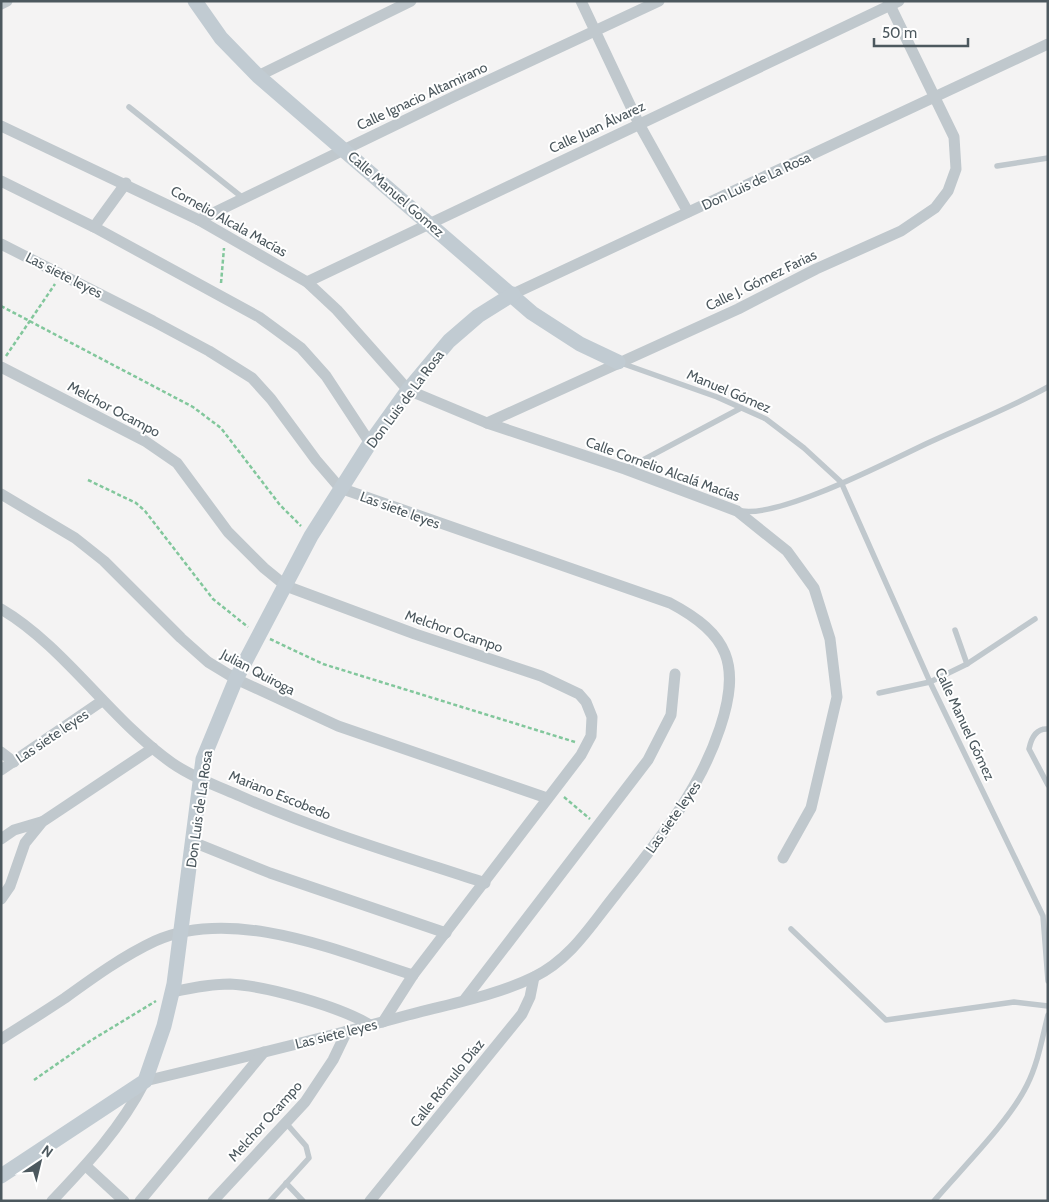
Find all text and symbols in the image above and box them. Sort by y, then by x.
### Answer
scale bar [874,15,968,47]
text: 50 m [882,24,917,42]
street label: Calle Ignacio Altamirano [354,58,491,134]
street label: Calle Juan Álvarez [546,97,648,157]
street label: Calle Manuel Gomez [344,147,448,241]
street label: Don Luis de La Rosa [699,148,814,214]
street label: Cornelio Alcala Macías [168,181,291,261]
street label: Calle J. Gómez Farias [703,245,820,315]
street label: Las siete leyes [23,248,106,302]
street label: Don Luis de La Rosa [362,346,448,452]
street label: Manuel Gómez [684,365,774,417]
street label: Melchor Ocampo [65,377,164,441]
street label: Calle Cornelio Alcalá Macías [583,433,743,505]
street label: Las siete leyes [358,487,443,533]
street label: Melchor Ocampo [403,606,506,656]
street label: Julian Quiroga [217,644,298,699]
street label: Calle Manuel Gómez [931,665,999,783]
street label: Las siete leyes [12,705,92,767]
street label: Don Luis de La Rosa [182,749,216,869]
street label: Mariano Escobedo [226,766,334,824]
street label: Las siete leyes [642,777,705,856]
street label: Las siete leyes [293,1015,379,1053]
street label: Calle Rómulo Díaz [406,1035,488,1131]
street label: Melchor Ocampo [224,1077,306,1165]
north arrow [15,1137,65,1187]
text: N [38,1141,57,1162]

